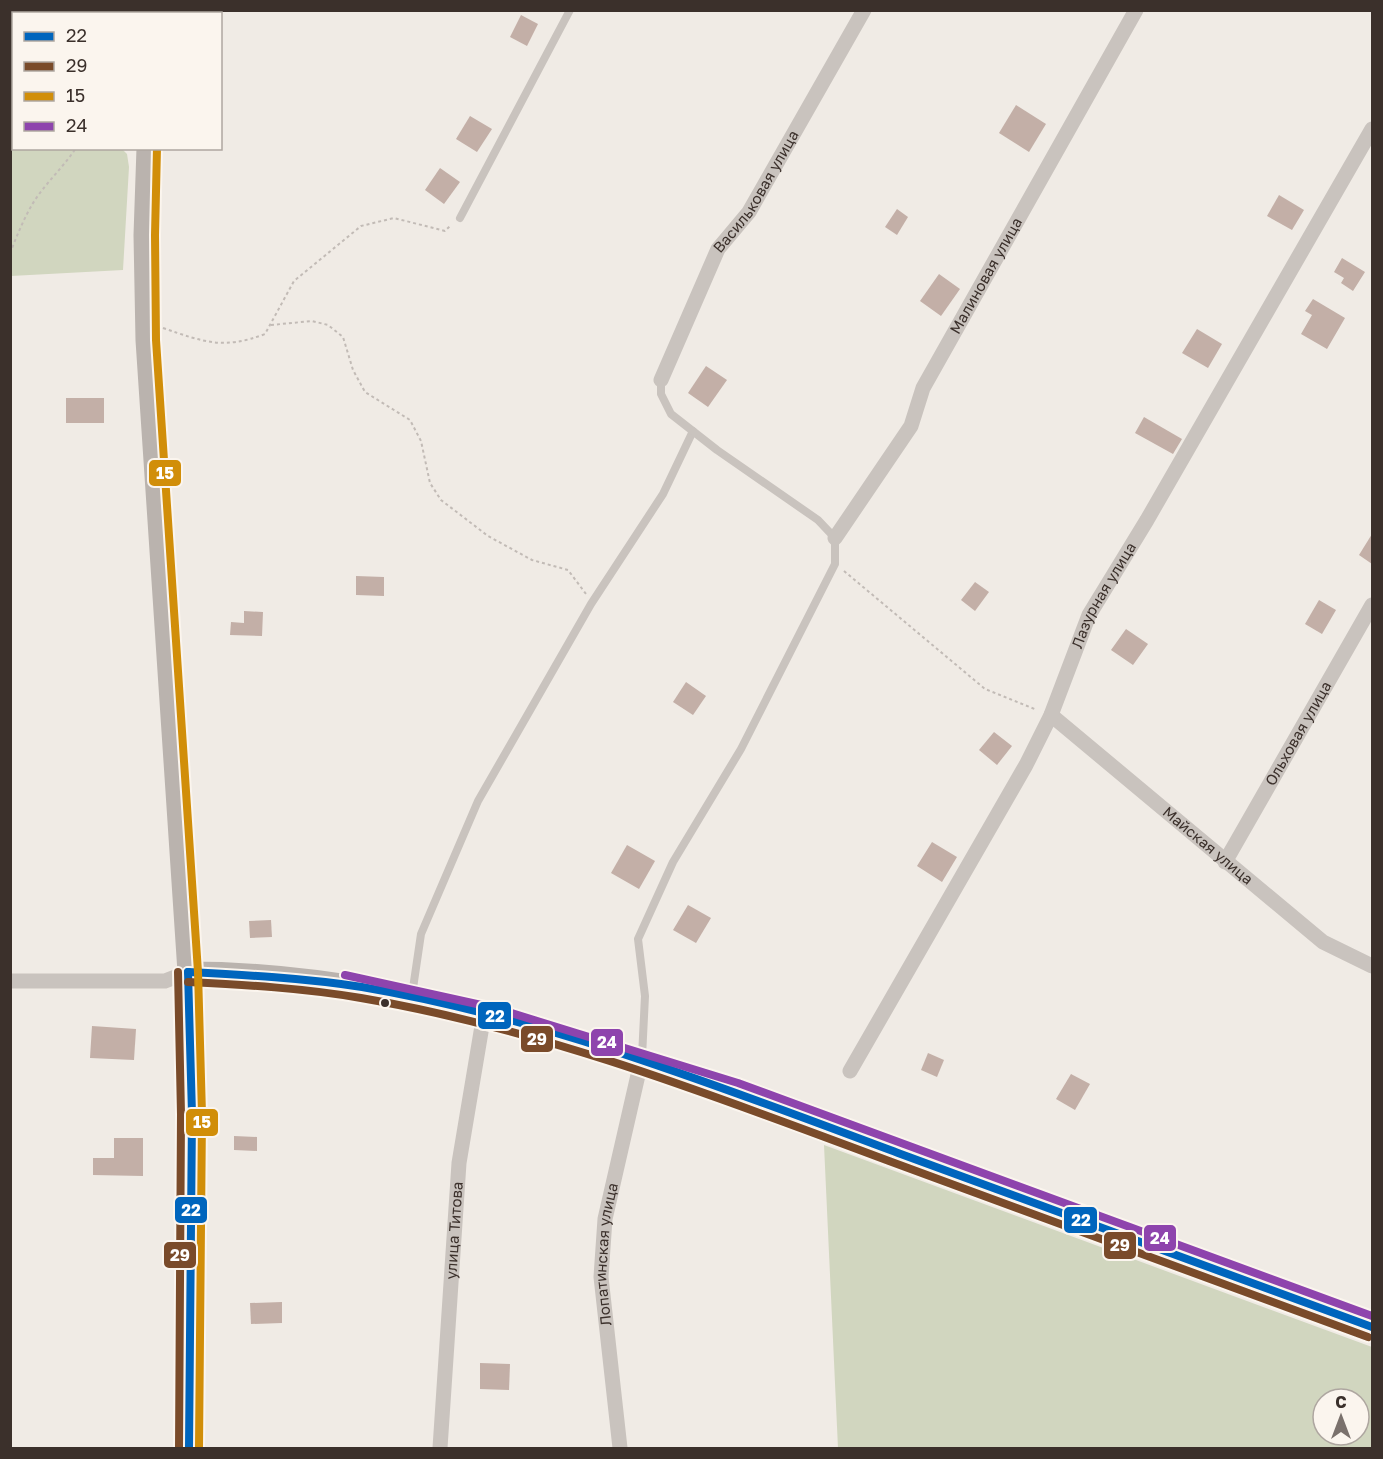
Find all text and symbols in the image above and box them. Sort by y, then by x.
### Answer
legend [12,12,222,150]
text: 22 [66,24,87,46]
text: 29 [66,54,87,76]
text: 15 [66,84,85,106]
text: 24 [66,114,87,136]
street label: Васильковая улица [709,127,802,256]
street label: Малиновая улица [945,214,1025,337]
line badge: 15 [148,459,182,487]
text: 15 [156,463,174,483]
street label: Лазурная улица [1067,539,1139,651]
street label: Ольховая улица [1261,678,1335,788]
street label: Майская улица [1159,802,1257,888]
unlabelled marker [379,997,391,1009]
line badge: 22 [477,1001,512,1030]
text: 22 [485,1006,505,1026]
line badge: 29 [520,1025,554,1053]
line badge: 24 [590,1028,624,1057]
text: 29 [527,1029,547,1049]
text: 24 [597,1032,617,1052]
line badge: 15 [185,1108,219,1137]
text: 15 [193,1112,211,1132]
street label: улица Титова [441,1181,466,1280]
street label: Лопатинская улица [591,1181,621,1327]
line badge: 22 [174,1196,208,1224]
text: 22 [181,1200,201,1220]
line badge: 22 [1063,1206,1098,1234]
text: 22 [1071,1210,1091,1230]
line badge: 24 [1143,1224,1177,1252]
text: 24 [1150,1228,1170,1248]
line badge: 29 [1103,1231,1137,1260]
text: 29 [1110,1235,1130,1255]
line badge: 29 [163,1241,197,1269]
text: 29 [170,1245,190,1265]
north arrow [1311,1387,1371,1447]
text: С [1335,1392,1347,1412]

